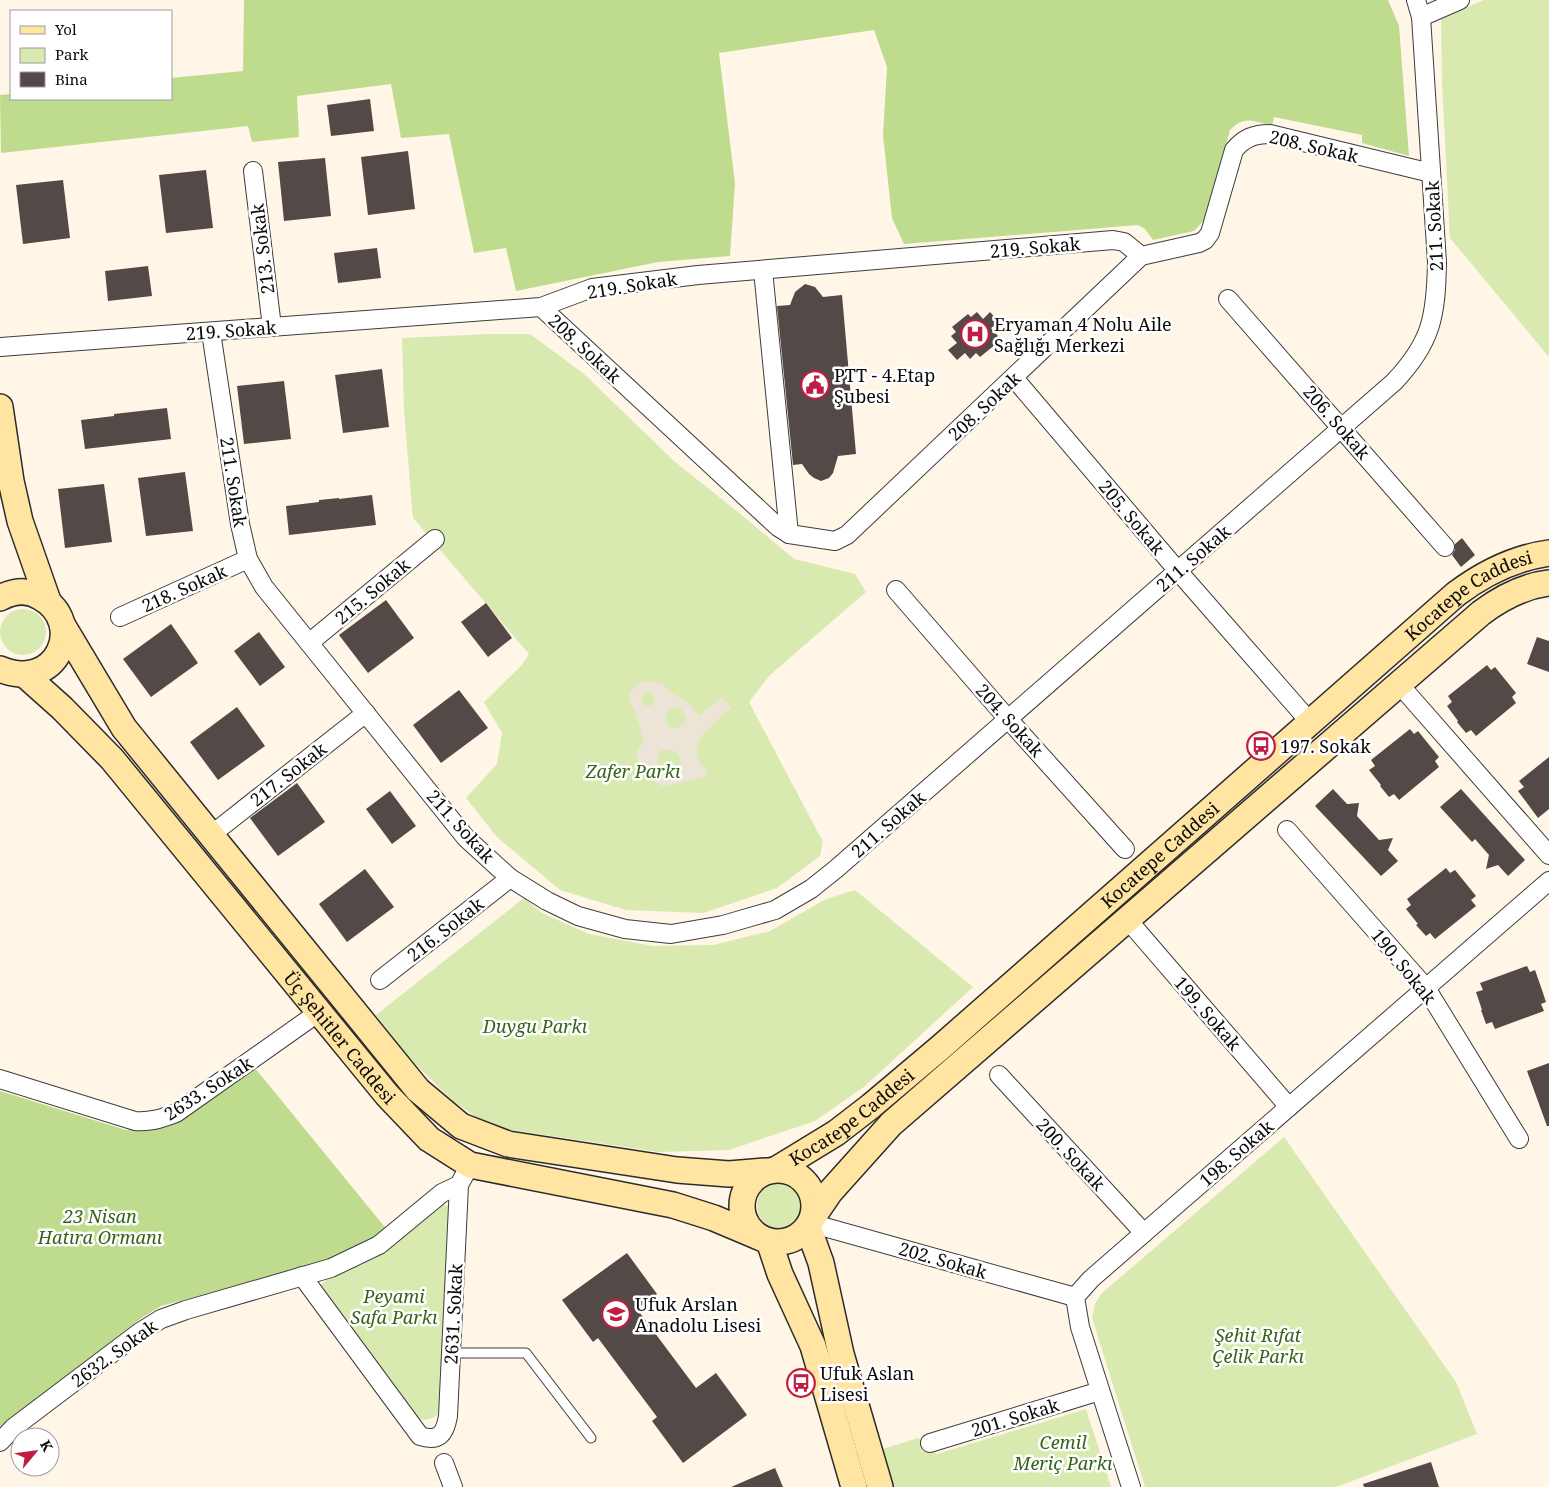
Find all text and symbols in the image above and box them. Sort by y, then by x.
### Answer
legend [10,10,172,100]
text: Yol [54,19,77,39]
text: Park [55,44,89,64]
text: Bina [55,69,88,89]
street label: 208. Sokak [1267,124,1361,168]
street label: 211. Sokak [1420,180,1448,272]
street label: 213. Sokak [245,202,279,295]
street label: 219. Sokak [989,231,1082,263]
street label: 219. Sokak [585,266,679,304]
street label: 208. Sokak [544,308,627,388]
place label: Eryaman 4 Nolu Aile Sağlığı Merkezi [994,312,1172,357]
street label: 219. Sokak [185,315,278,345]
hospital icon: Eryaman 4 Nolu Aile Sağlığı Merkezi [960,319,990,349]
place label: PTT - 4.Etap Şubesi [834,363,935,408]
street label: 208. Sokak [943,366,1026,446]
public building icon: PTT - 4.Etap Şubesi [800,370,830,400]
street label: 206. Sokak [1298,380,1376,464]
street label: 211. Sokak [215,435,253,529]
street label: 205. Sokak [1094,475,1171,560]
street label: 211. Sokak [1151,519,1235,597]
street label: Kocatepe Caddesi [1400,545,1535,646]
street label: 215. Sokak [330,552,415,629]
street label: 218. Sokak [138,558,231,617]
street label: 204. Sokak [971,678,1050,762]
bus stop icon: 197. Sokak [1246,731,1276,761]
place label: 197. Sokak [1280,734,1371,758]
street label: 217. Sokak [245,736,332,811]
park label: Zafer Parkı [585,759,681,783]
street label: 211. Sokak [422,784,501,868]
street label: 211. Sokak [846,785,930,863]
street label: Kocatepe Caddesi [1095,796,1224,913]
street label: 216. Sokak [402,891,489,966]
street label: 190. Sokak [1366,923,1442,1009]
street label: Üç Şehitler Caddesi [279,966,401,1109]
street label: 199. Sokak [1169,971,1247,1055]
park label: Duygu Parkı [482,1014,588,1038]
street label: 2633. Sokak [159,1050,257,1126]
street label: Kocatepe Caddesi [784,1063,919,1171]
street label: 200. Sokak [1031,1113,1111,1196]
street label: 198. Sokak [1194,1114,1278,1192]
park label: 23 Nisan Hatıra Ormanı [37,1204,163,1249]
street label: 202. Sokak [896,1236,990,1284]
street label: 2631. Sokak [438,1263,468,1365]
park label: Peyami Safa Parkı [351,1284,438,1329]
place label: Ufuk Arslan Anadolu Lisesi [635,1292,761,1337]
school or university icon: Ufuk Arslan Anadolu Lisesi [601,1299,631,1329]
street label: 2632. Sokak [66,1313,162,1392]
park label: Şehit Rıfat Çelik Parkı [1212,1323,1304,1368]
place label: Ufuk Aslan Lisesi [820,1361,915,1406]
bus stop icon: Ufuk Aslan Lisesi [786,1368,816,1398]
street label: 201. Sokak [968,1392,1062,1442]
north arrow [10,1427,60,1477]
park label: Cemil Meriç Parkı [1013,1430,1113,1475]
text: K [36,1436,58,1455]

